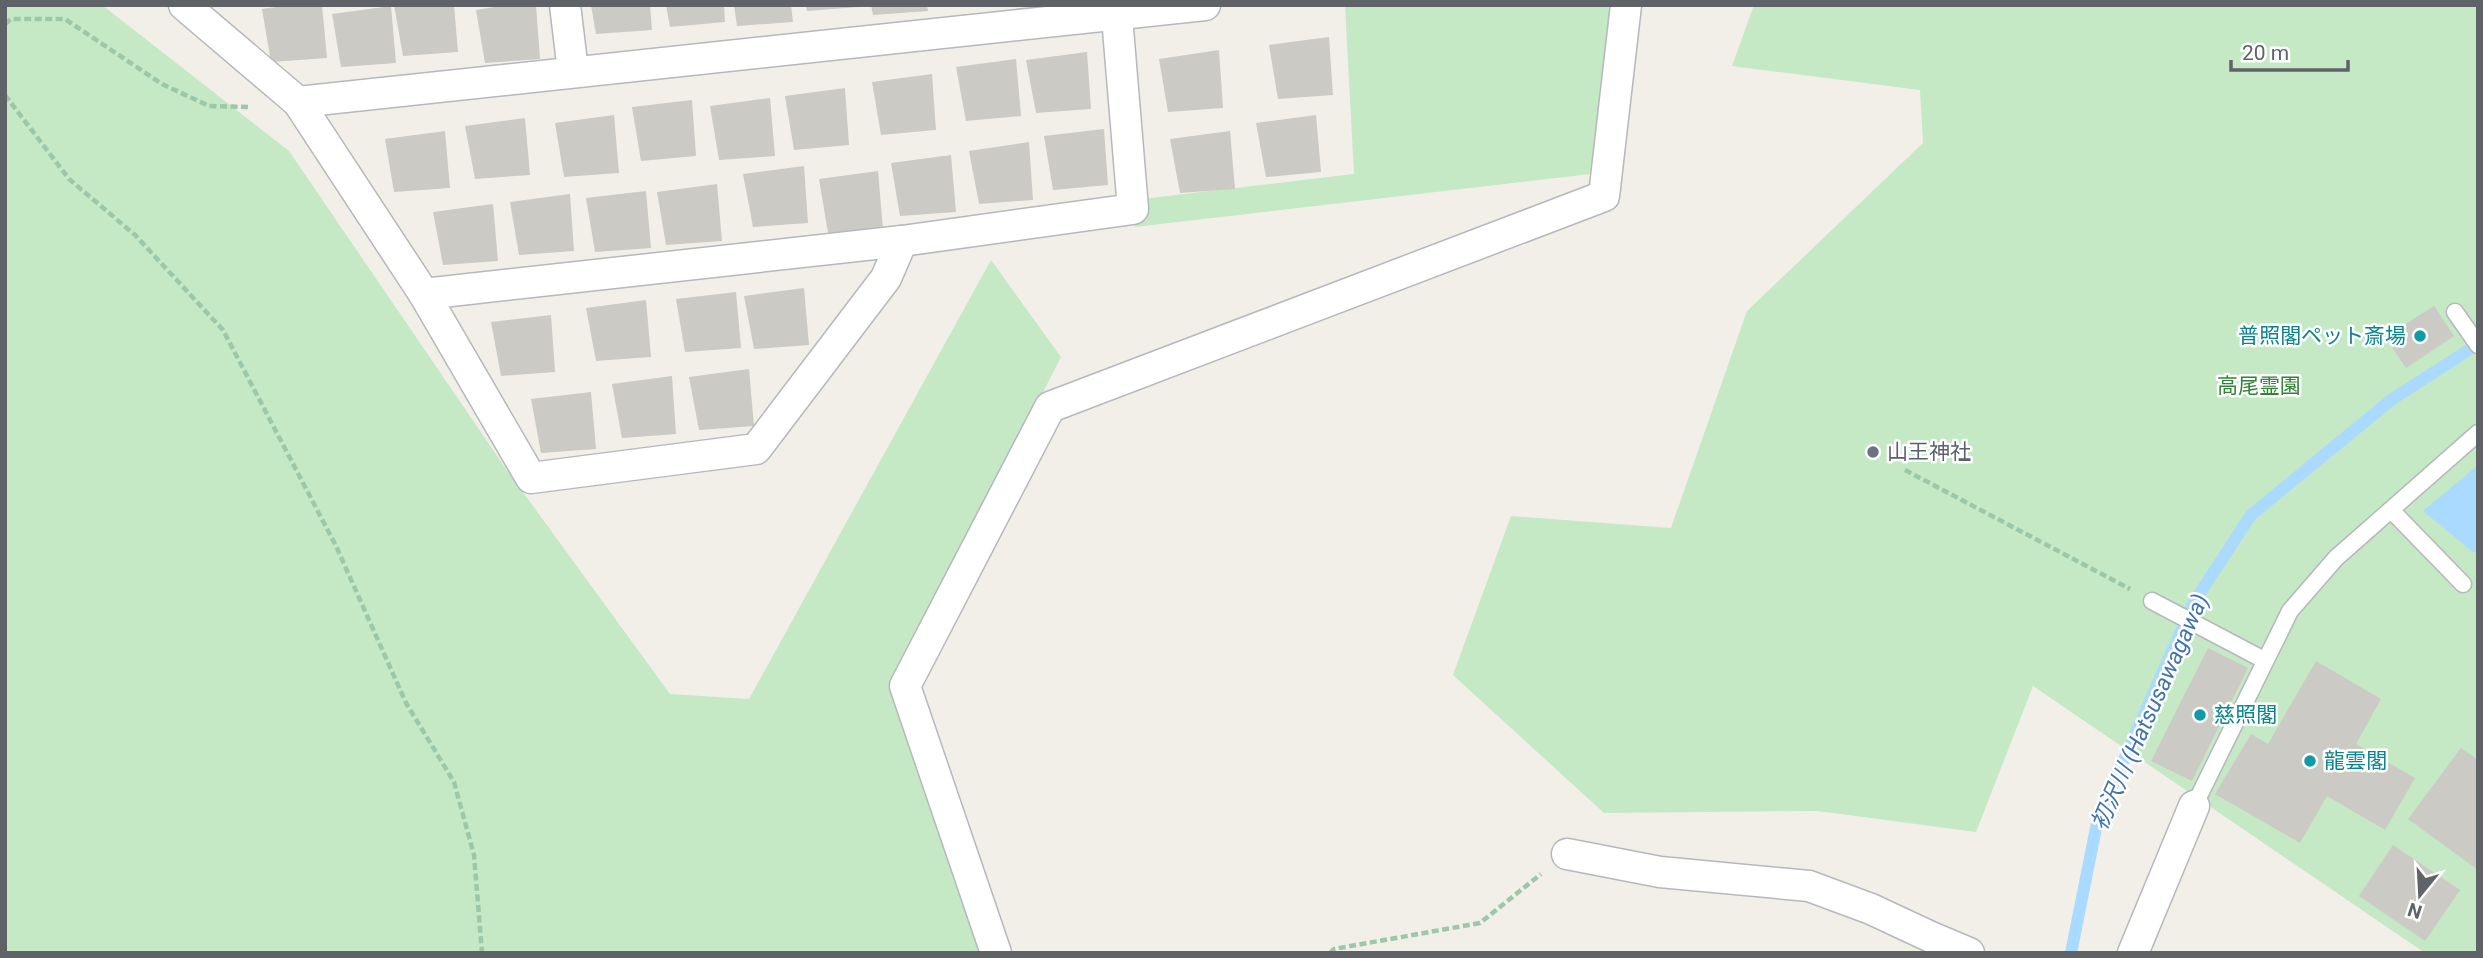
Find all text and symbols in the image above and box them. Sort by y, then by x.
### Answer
scale bar [2231,28,2348,72]
text: 20 m [2242,41,2289,65]
place label: 普照閣ペット斎場 [2238,324,2406,348]
marker: 普照閣ペット斎場 [2412,328,2428,344]
park label: 高尾霊園 [2217,374,2301,398]
place label: 山王神社 [1887,440,1971,464]
marker: 山王神社 [1865,444,1881,460]
water label: 初沢川 (Hatsusawagawa) [2086,590,2214,834]
place label: 慈照閣 [2214,703,2277,727]
marker: 慈照閣 [2192,707,2208,723]
place label: 龍雲閣 [2324,749,2387,773]
marker: 龍雲閣 [2302,753,2318,769]
north arrow [2385,860,2455,930]
text: N [2405,898,2425,924]

